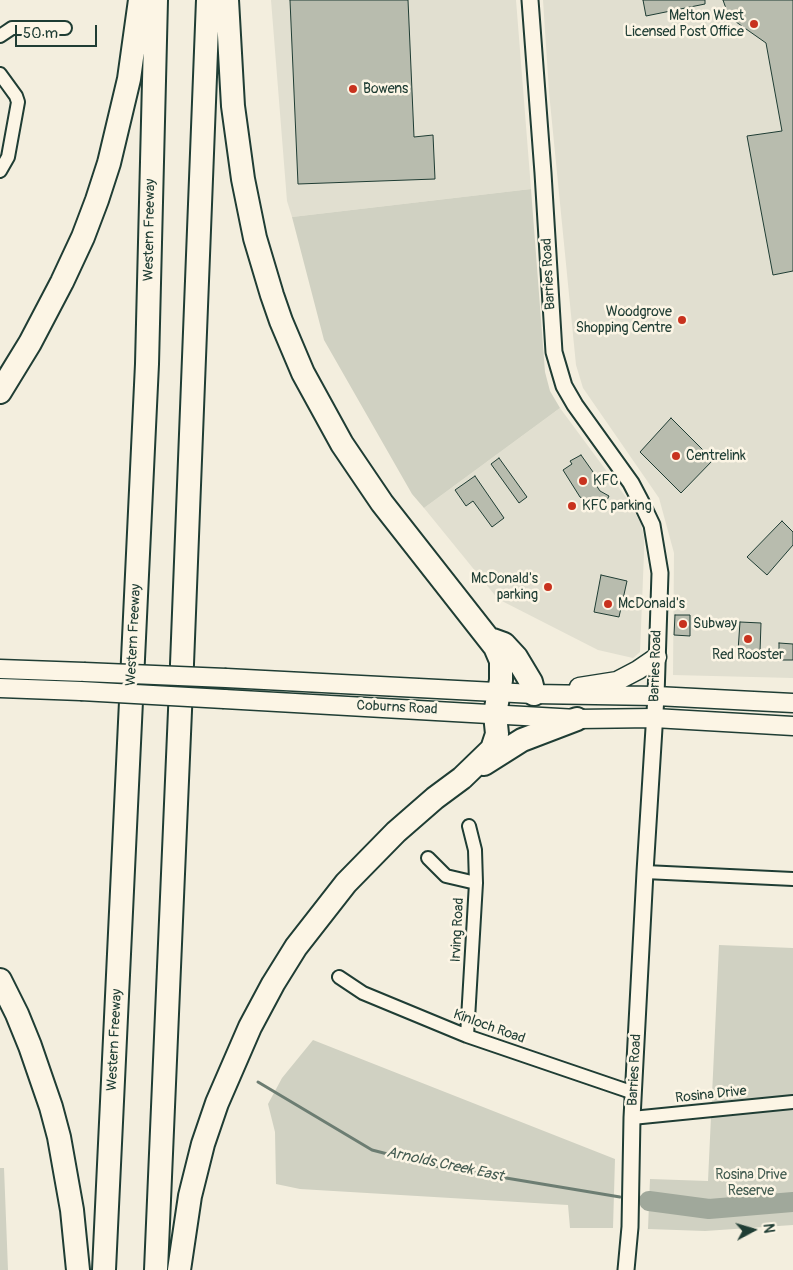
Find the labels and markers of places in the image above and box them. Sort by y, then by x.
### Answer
place label: Melton West Licensed Post Office [624,8,744,40]
marker: Melton West Licensed Post Office [748,18,760,30]
place label: Bowens [363,81,408,97]
marker: Bowens [347,83,359,95]
place label: Woodgrove Shopping Centre [576,304,672,336]
marker: Woodgrove Shopping Centre [676,314,688,326]
place label: Centrelink [686,448,746,464]
marker: Centrelink [670,450,682,462]
place label: KFC [593,473,619,489]
marker: KFC [577,475,589,487]
place label: KFC parking [582,498,652,514]
marker: KFC parking [566,500,578,512]
place label: McDonald's parking [471,571,538,604]
marker: McDonald's parking [542,581,554,593]
place label: McDonald's [618,596,685,612]
marker: McDonald's [602,598,614,610]
place label: Subway [693,616,737,632]
marker: Subway [677,618,689,630]
marker: Red Rooster [742,633,754,645]
place label: Red Rooster [712,647,784,663]

